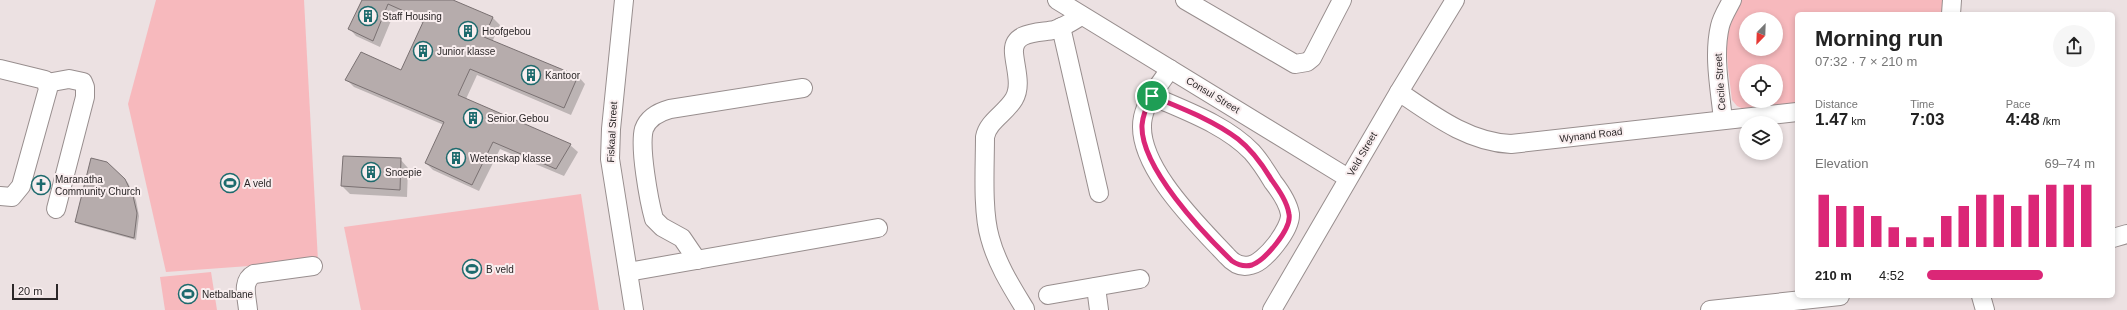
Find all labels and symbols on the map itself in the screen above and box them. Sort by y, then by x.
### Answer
building icon: Staff Housing [357,5,379,27]
place label: Staff Housing [382,11,442,22]
north arrow [1739,12,1783,56]
building icon: Hoofgebou [457,20,479,42]
place label: Hoofgebou [482,26,531,37]
building icon: Junior klasse [412,40,434,62]
place label: Junior klasse [437,46,496,57]
street label: Cecile Street [1713,53,1727,111]
building icon: Kantoor [520,64,542,86]
place label: Kantoor [545,70,581,81]
street label: Consul Street [1184,75,1242,115]
pin [1135,79,1169,113]
street label: Fiskaal Street [605,101,619,163]
building icon: Senior Gebou [462,107,484,129]
place label: Senior Gebou [487,113,549,124]
street label: Wynand Road [1559,126,1623,144]
street label: Veld Street [1345,130,1379,178]
building icon: Wetenskap klasse [445,147,467,169]
place label: Wetenskap klasse [470,153,551,164]
building icon: Snoepie [360,161,382,183]
place label: Snoepie [385,167,422,178]
sports icon: A veld [219,172,241,194]
church icon: Maranatha Community Church [30,174,52,196]
place label: Maranatha Community Church [55,174,141,197]
place label: A veld [244,178,271,189]
sports icon: B veld [461,258,483,280]
place label: B veld [486,264,514,275]
scale bar [12,282,58,301]
sports icon: Netbalbane [177,283,199,305]
place label: Netbalbane [202,289,254,300]

